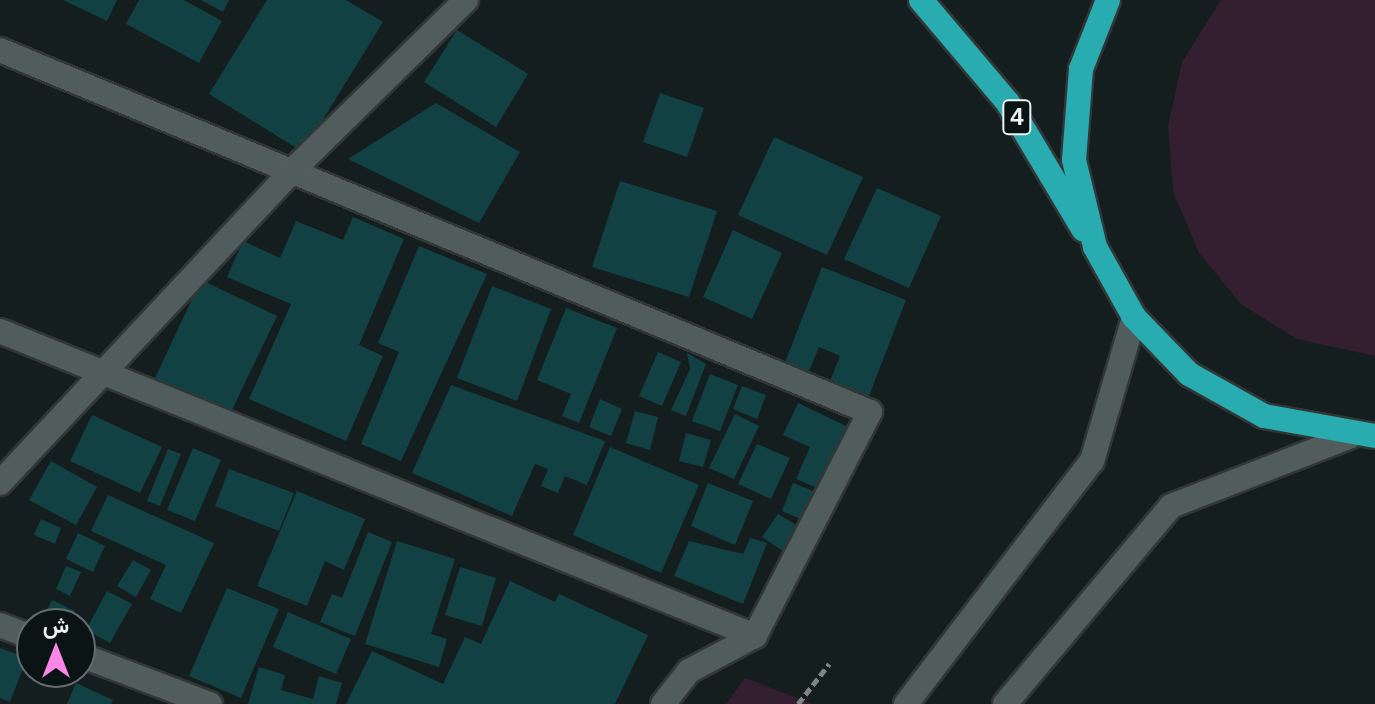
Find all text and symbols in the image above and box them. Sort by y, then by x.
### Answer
road number: 4 [1001,97,1033,137]
north arrow [16,608,96,688]
text: ش [43,613,69,638]

